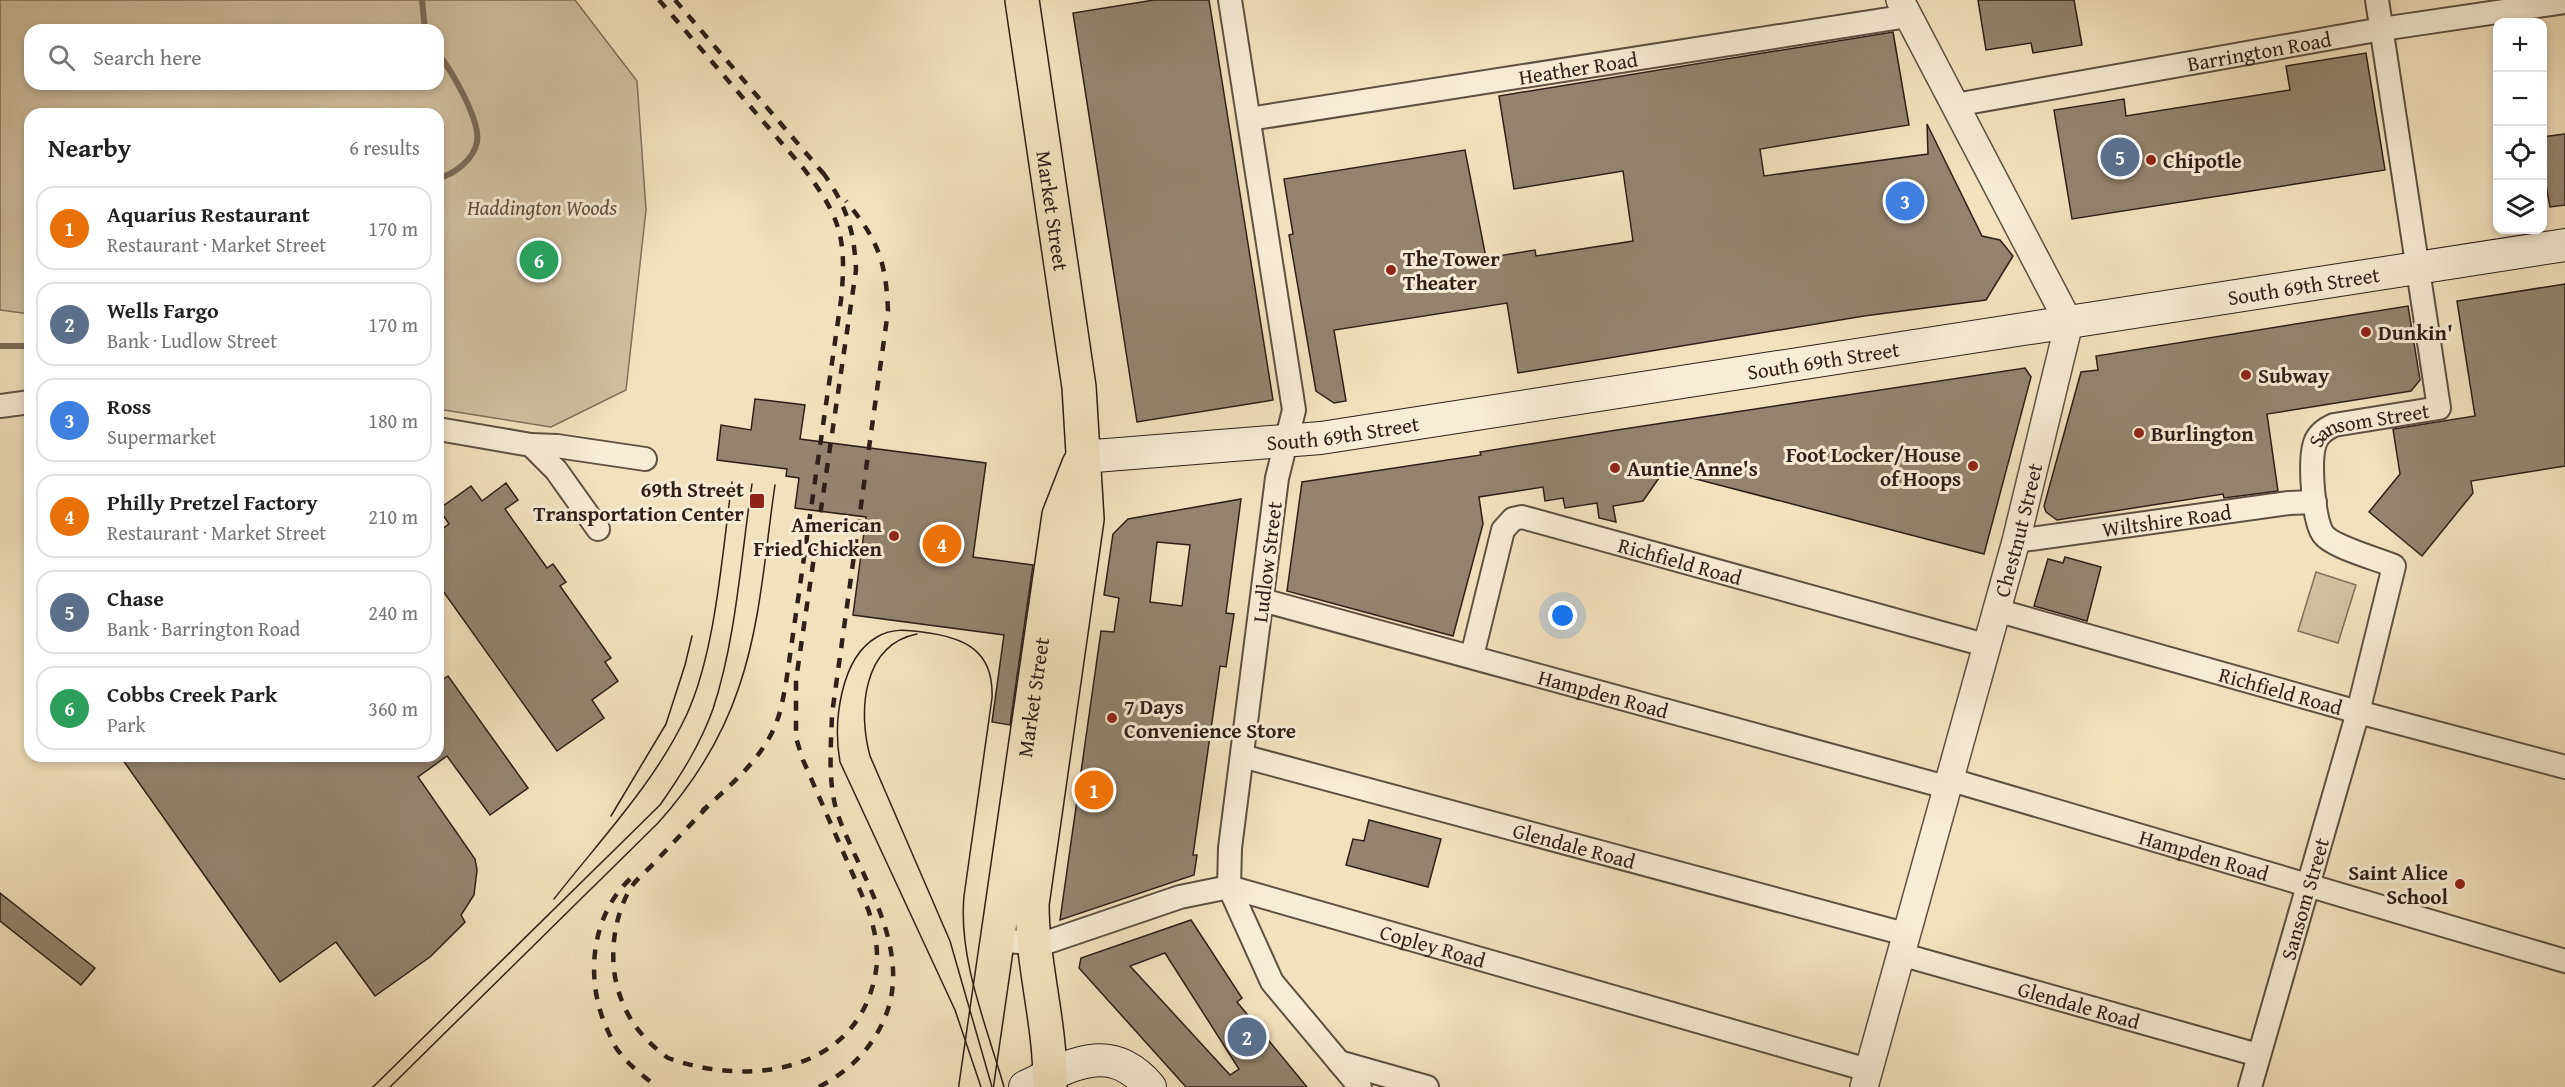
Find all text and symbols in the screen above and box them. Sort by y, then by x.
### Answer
map controls [2493,18,2547,234]
button: + [2493,18,2547,72]
street label: Barrington Road [2185,23,2334,79]
search box [24,24,444,90]
icon: search [45,41,78,74]
text: Search here [93,41,202,73]
street label: Heather Road [1516,43,1640,92]
button: − [2493,72,2547,126]
button: locate [2493,126,2547,180]
text: Nearby [48,128,131,167]
text: 6 results [349,133,420,162]
pin: 5 [2100,134,2140,180]
place label: Chipotle [2163,145,2242,176]
street label: Market Street [1029,149,1077,273]
marker: Chipotle [2144,153,2158,167]
pin: 3 [1886,178,1924,224]
button: layers [2493,180,2547,234]
park label: Haddington Woods [466,192,618,223]
text: Aquarius Restaurant [107,198,310,230]
text: 1 [64,214,75,243]
text: 170 m [368,214,418,243]
text: Restaurant · Market Street [107,230,326,259]
pin: 6 [520,238,558,282]
place label: The Tower Theater [1403,243,1500,298]
street label: South 69th Street [2225,258,2382,313]
marker: The Tower Theater [1384,263,1398,277]
text: Wells Fargo [107,294,219,326]
text: 2 [64,310,75,339]
text: 170 m [368,310,418,339]
place label: Dunkin' [2378,317,2453,348]
marker: Dunkin' [2359,325,2373,339]
text: Bank · Ludlow Street [107,326,277,355]
street label: South 69th Street [1745,333,1902,387]
place label: Subway [2258,360,2329,391]
marker: Subway [2239,368,2253,382]
text: Ross [107,390,151,422]
street label: Sansom Street [2300,394,2432,452]
text: 3 [64,406,75,435]
text: 180 m [368,406,418,435]
street label: South 69th Street [1265,407,1422,458]
place label: Burlington [2151,418,2254,449]
text: Supermarket [107,422,216,451]
marker: Burlington [2132,426,2146,440]
place label: Foot Locker/House of Hoops [1786,439,1961,494]
place label: Auntie Anne's [1627,453,1758,484]
marker: Foot Locker/House of Hoops [1966,459,1980,473]
street label: Chestnut Street [1986,459,2050,600]
marker: Auntie Anne's [1608,461,1622,475]
place label: 69th Street Transportation Center [533,474,744,529]
text: Philly Pretzel Factory [107,486,317,518]
marker: 69th Street Transportation Center [748,492,766,510]
street label: Wiltshire Road [2100,496,2234,544]
street label: Ludlow Street [1244,499,1290,624]
text: 4 [64,502,75,531]
text: 210 m [368,502,418,531]
place label: American Fried Chicken [754,509,883,564]
text: Restaurant · Market Street [107,518,326,547]
pin: 4 [922,522,962,566]
marker: American Fried Chicken [887,529,901,543]
street label: Richfield Road [1615,529,1746,593]
text: Chase [107,582,164,614]
text: 5 [64,598,75,627]
text: 240 m [368,598,418,627]
your location [1548,601,1577,630]
text: Bank · Barrington Road [107,614,300,643]
street label: Market Street [1009,634,1057,759]
street label: Richfield Road [2216,658,2347,723]
street label: Hampden Road [1535,661,1673,726]
text: Cobbs Creek Park [107,678,277,710]
place label: 7 Days Convenience Store [1124,691,1296,746]
text: 6 [64,694,75,723]
text: 360 m [368,694,418,723]
text: Park [107,710,146,739]
marker: 7 Days Convenience Store [1105,711,1119,725]
pin: 1 [1074,768,1114,812]
street label: Glendale Road [1510,814,1640,877]
street label: Hampden Road [2136,821,2273,889]
street label: Sansom Street [2272,833,2337,963]
place label: Saint Alice School [2348,857,2448,912]
marker: Saint Alice School [2453,877,2467,891]
street label: Copley Road [1377,916,1490,975]
street label: Glendale Road [2014,973,2144,1037]
pin: 2 [1228,1014,1266,1060]

